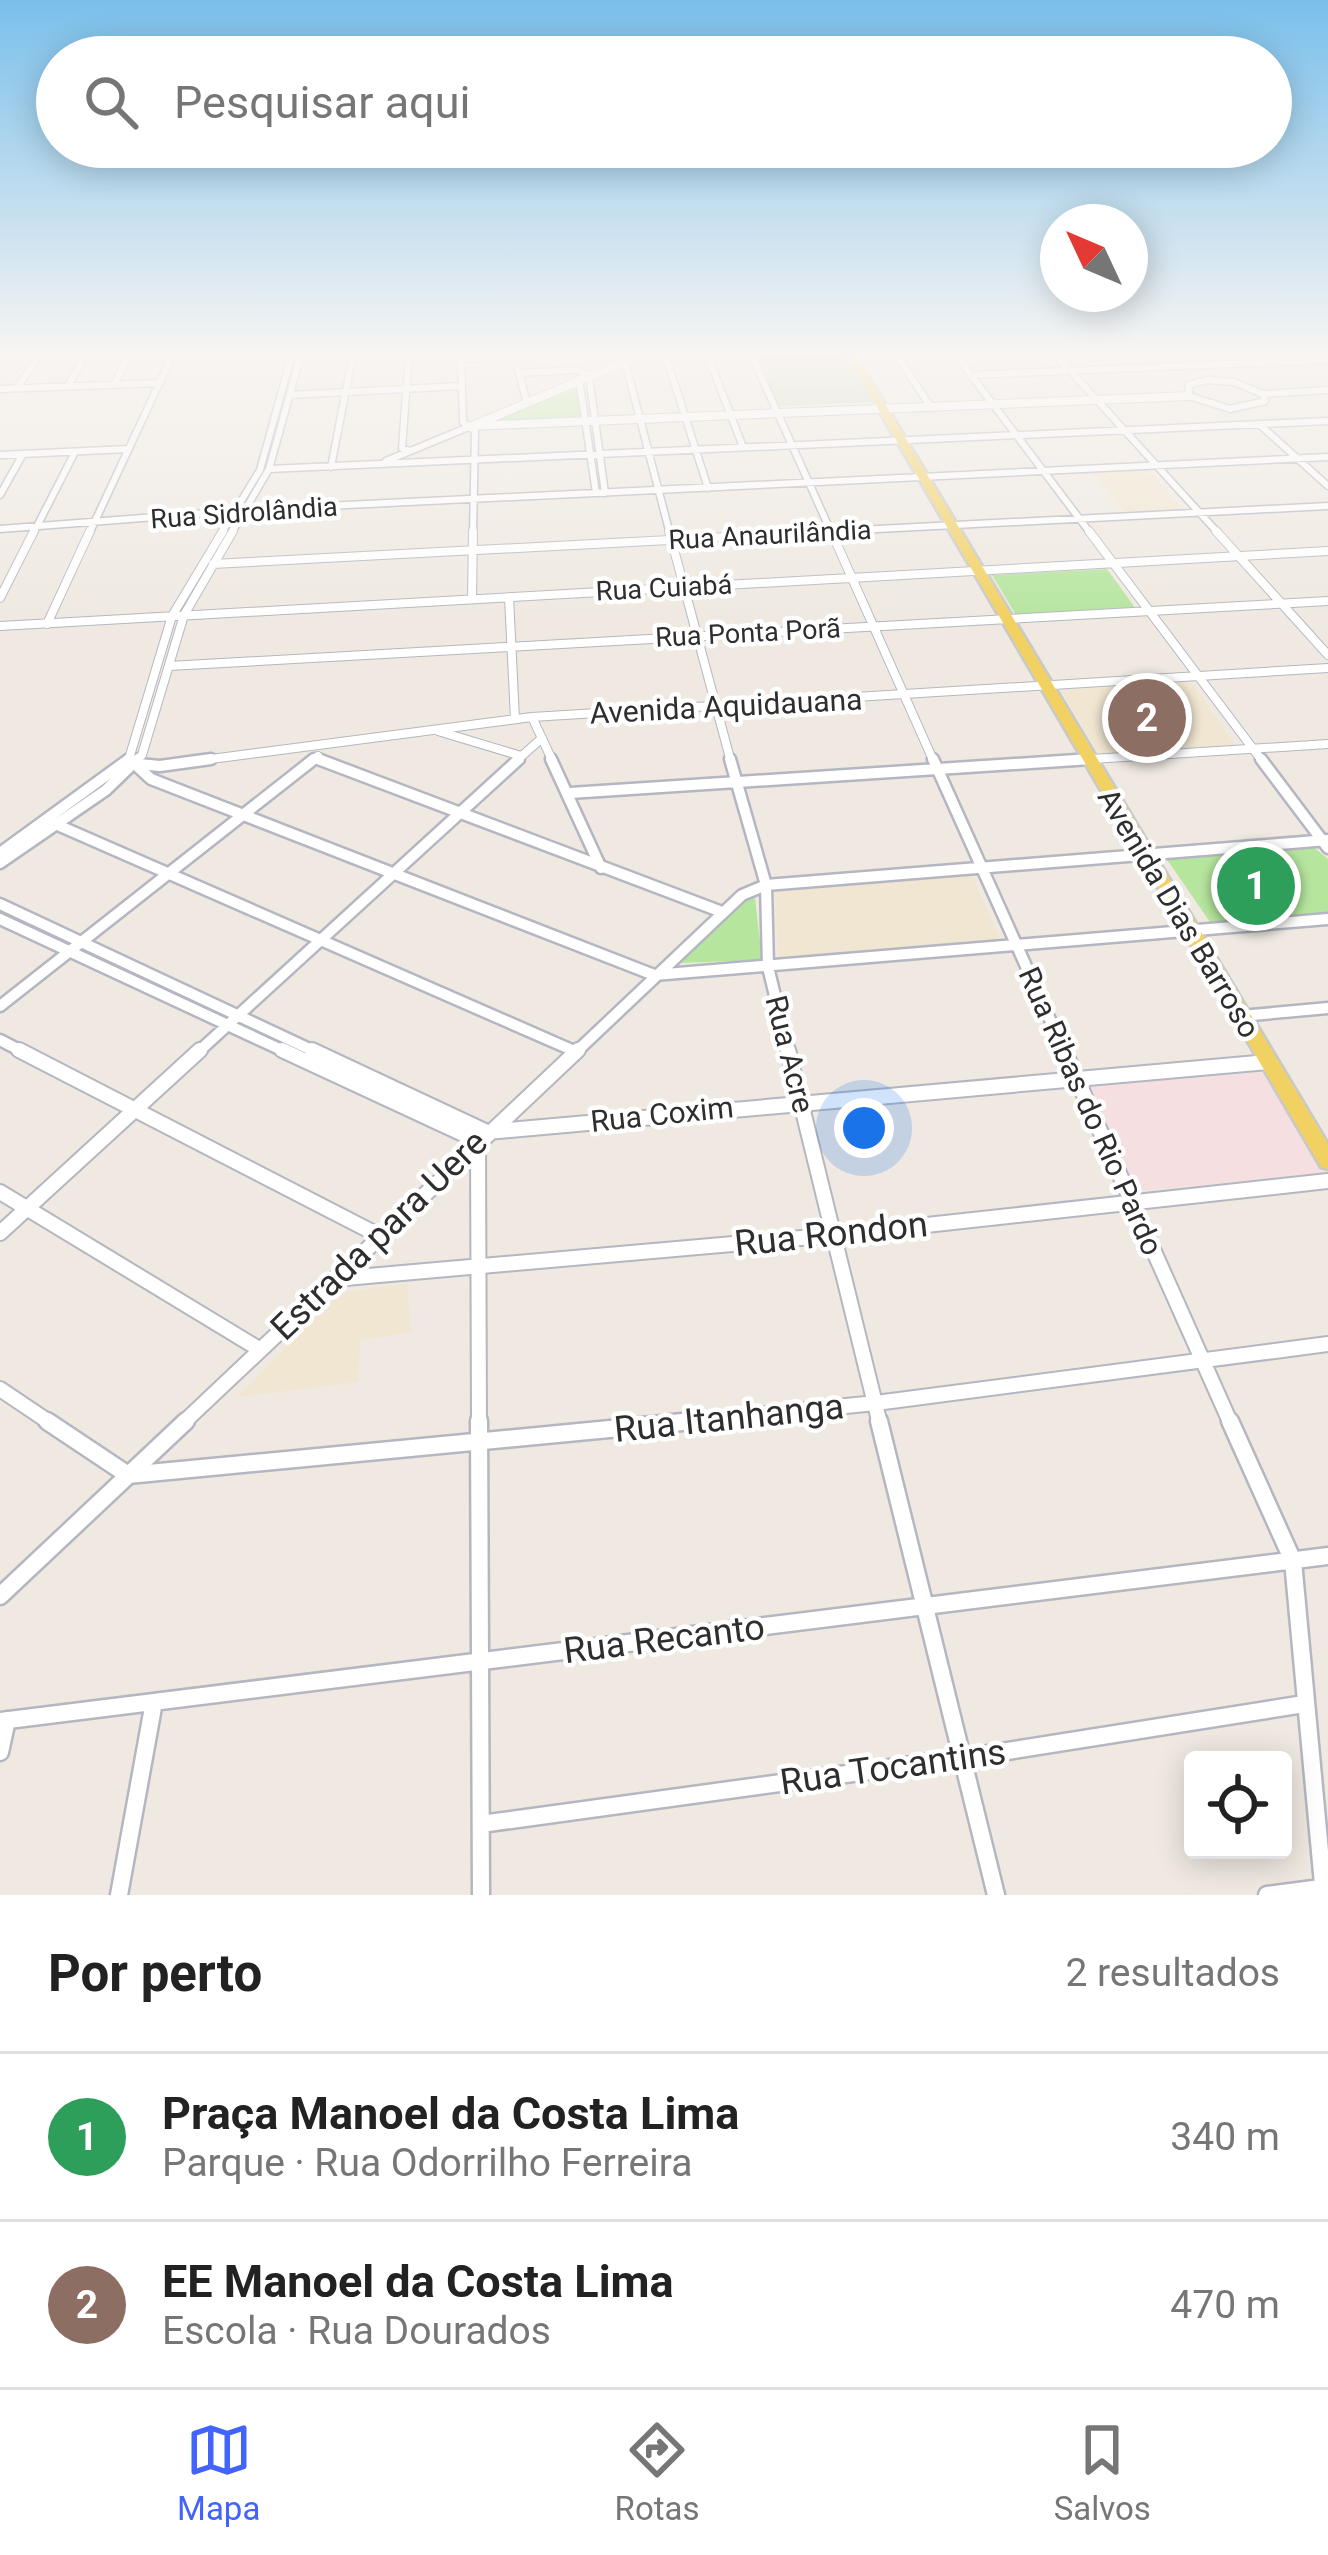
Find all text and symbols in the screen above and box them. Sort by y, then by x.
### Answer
search box [36,36,1292,168]
icon: search [78,69,144,135]
text: Pesquisar aqui [174,76,470,129]
north arrow [1040,204,1148,312]
street label: Rua Sidrolândia [149,490,339,536]
street label: Rua Anaurilândia [668,514,872,556]
street label: Rua Cuiabá [595,568,733,608]
street label: Rua Ponta Porã [654,612,842,654]
pin: 2 [1108,673,1186,763]
street label: Avenida Aquidauana [589,681,863,731]
street label: Avenida Dias Barroso [1091,782,1267,1044]
pin: 1 [1217,841,1295,931]
street label: Rua Ribas do Rio Pardo [1012,962,1170,1260]
street label: Rua Acre [759,992,821,1116]
street label: Rua Coxim [589,1089,735,1139]
your location [834,1098,894,1158]
street label: Estrada para Uere [262,1121,496,1349]
street label: Rua Rondon [732,1203,930,1265]
street label: Rua Itanhanga [612,1385,846,1451]
street label: Rua Recanto [561,1606,767,1672]
street label: Rua Tocantins [777,1730,1009,1804]
map controls [1184,1751,1292,1859]
button: locate [1184,1751,1292,1859]
text: Por perto [48,1944,262,2003]
text: 2 resultados [1065,1950,1280,1996]
text: Praça Manoel da Costa Lima [162,2087,739,2140]
text: 1 [76,2114,98,2160]
text: 340 m [1170,2114,1280,2160]
text: Parque · Rua Odorrilho Ferreira [162,2140,692,2186]
text: EE Manoel da Costa Lima [162,2255,674,2308]
text: 2 [76,2282,98,2328]
text: 470 m [1170,2282,1280,2328]
text: Escola · Rua Dourados [162,2308,551,2354]
tab: Mapa [177,2417,260,2528]
tab: Rotas [615,2417,699,2528]
tab: Salvos [1054,2417,1151,2528]

